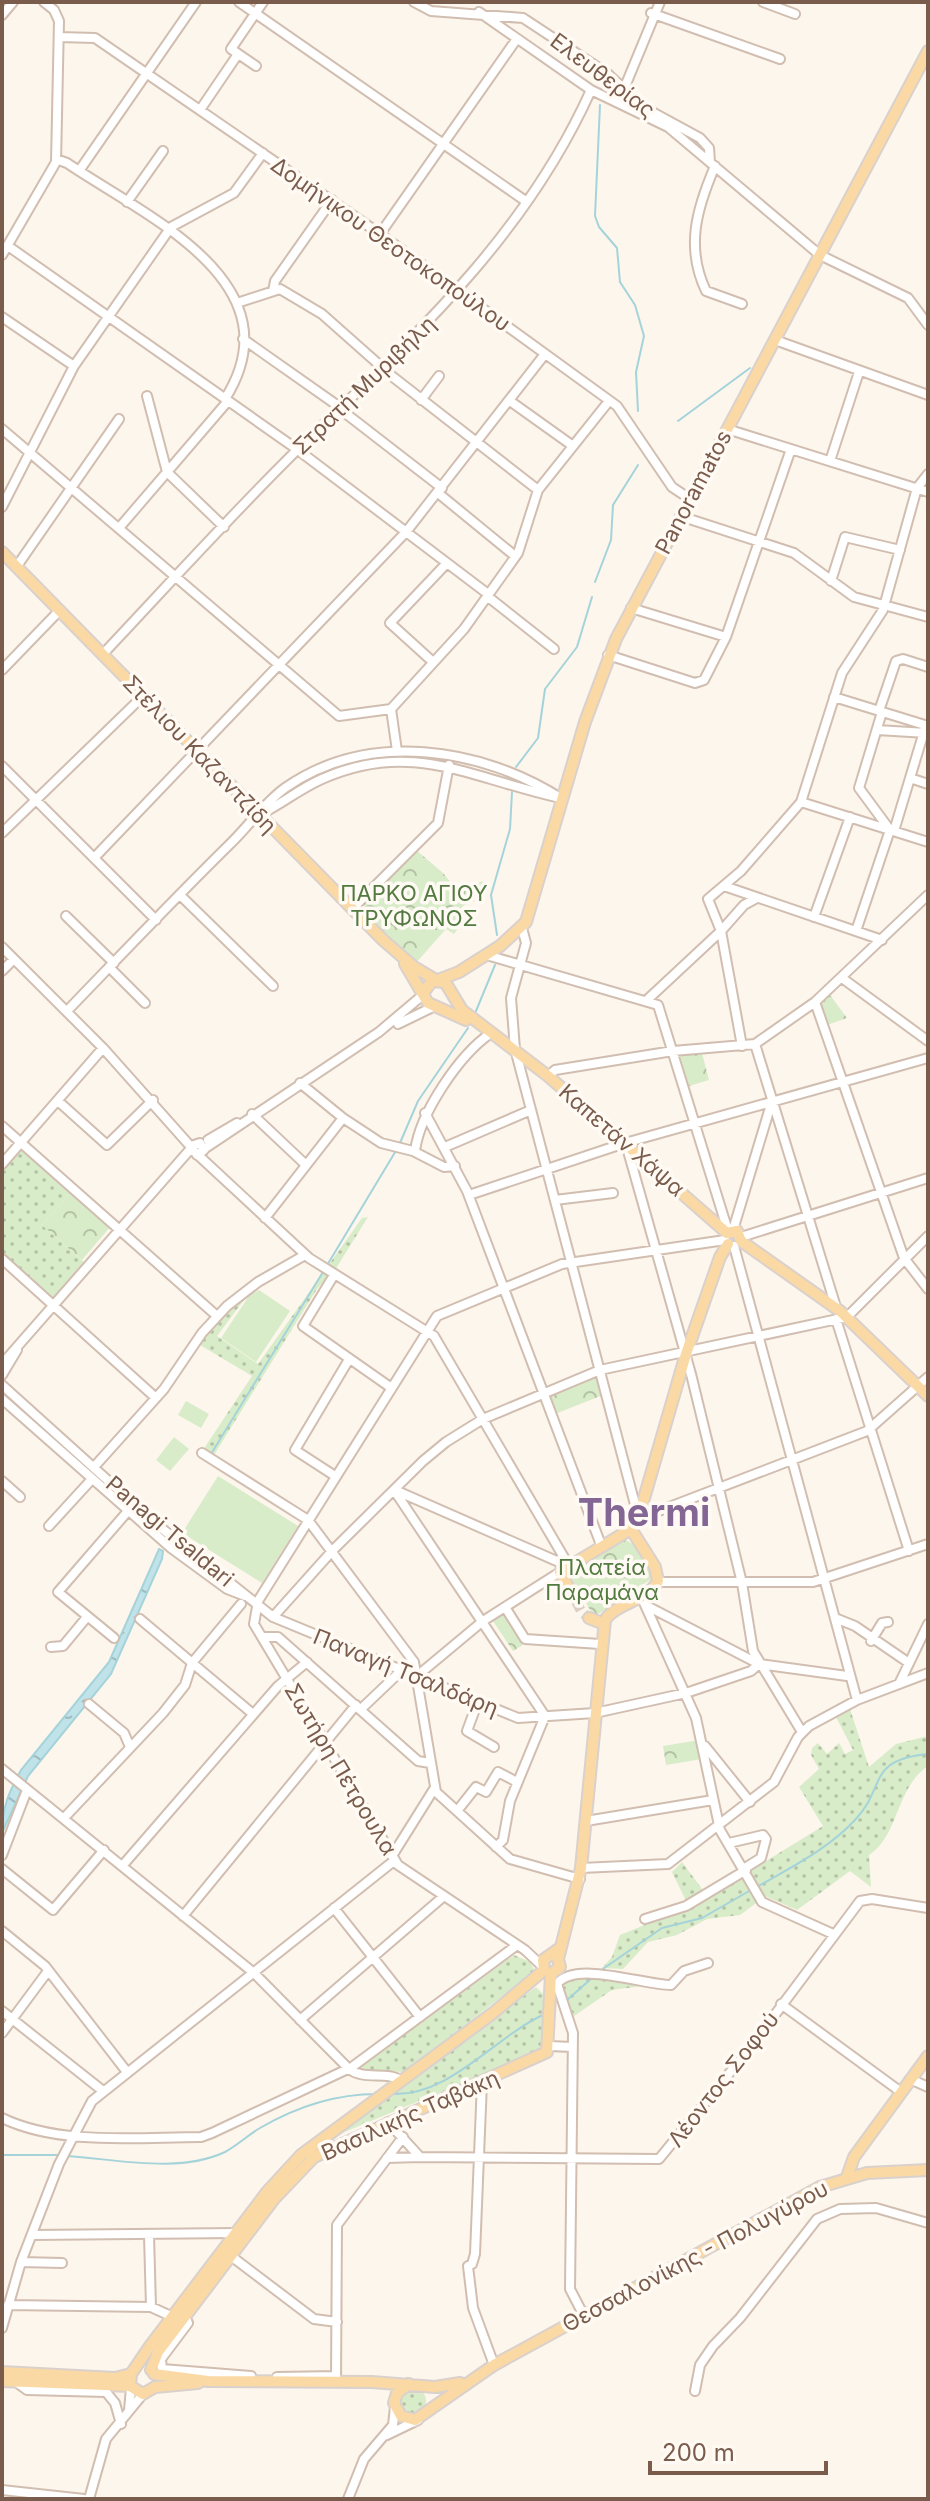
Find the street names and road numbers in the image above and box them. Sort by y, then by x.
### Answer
street label: Ελευθερίας [546,27,660,123]
street label: Δομήνικου Θεοτοκοπούλου [266,151,516,337]
street label: Στρατή Μυριβήλη [287,310,441,460]
street label: Panoramatos [649,426,737,558]
street label: Στέλιου Καζαντζίδη [118,670,282,838]
street label: Καπετάν Χάψα [554,1078,690,1202]
street label: Panagi Tsaldari [101,1470,239,1592]
street label: Παναγή Τσαλδάρη [310,1623,502,1721]
street label: Σωτήρη Πέτρουλα [279,1678,403,1860]
street label: Λέοντος Σοφού [662,2006,784,2152]
street label: Βασιλικής Ταβάκη [317,2064,503,2166]
street label: Θεσσαλονίκης - Πολυγύρου [558,2175,832,2337]

